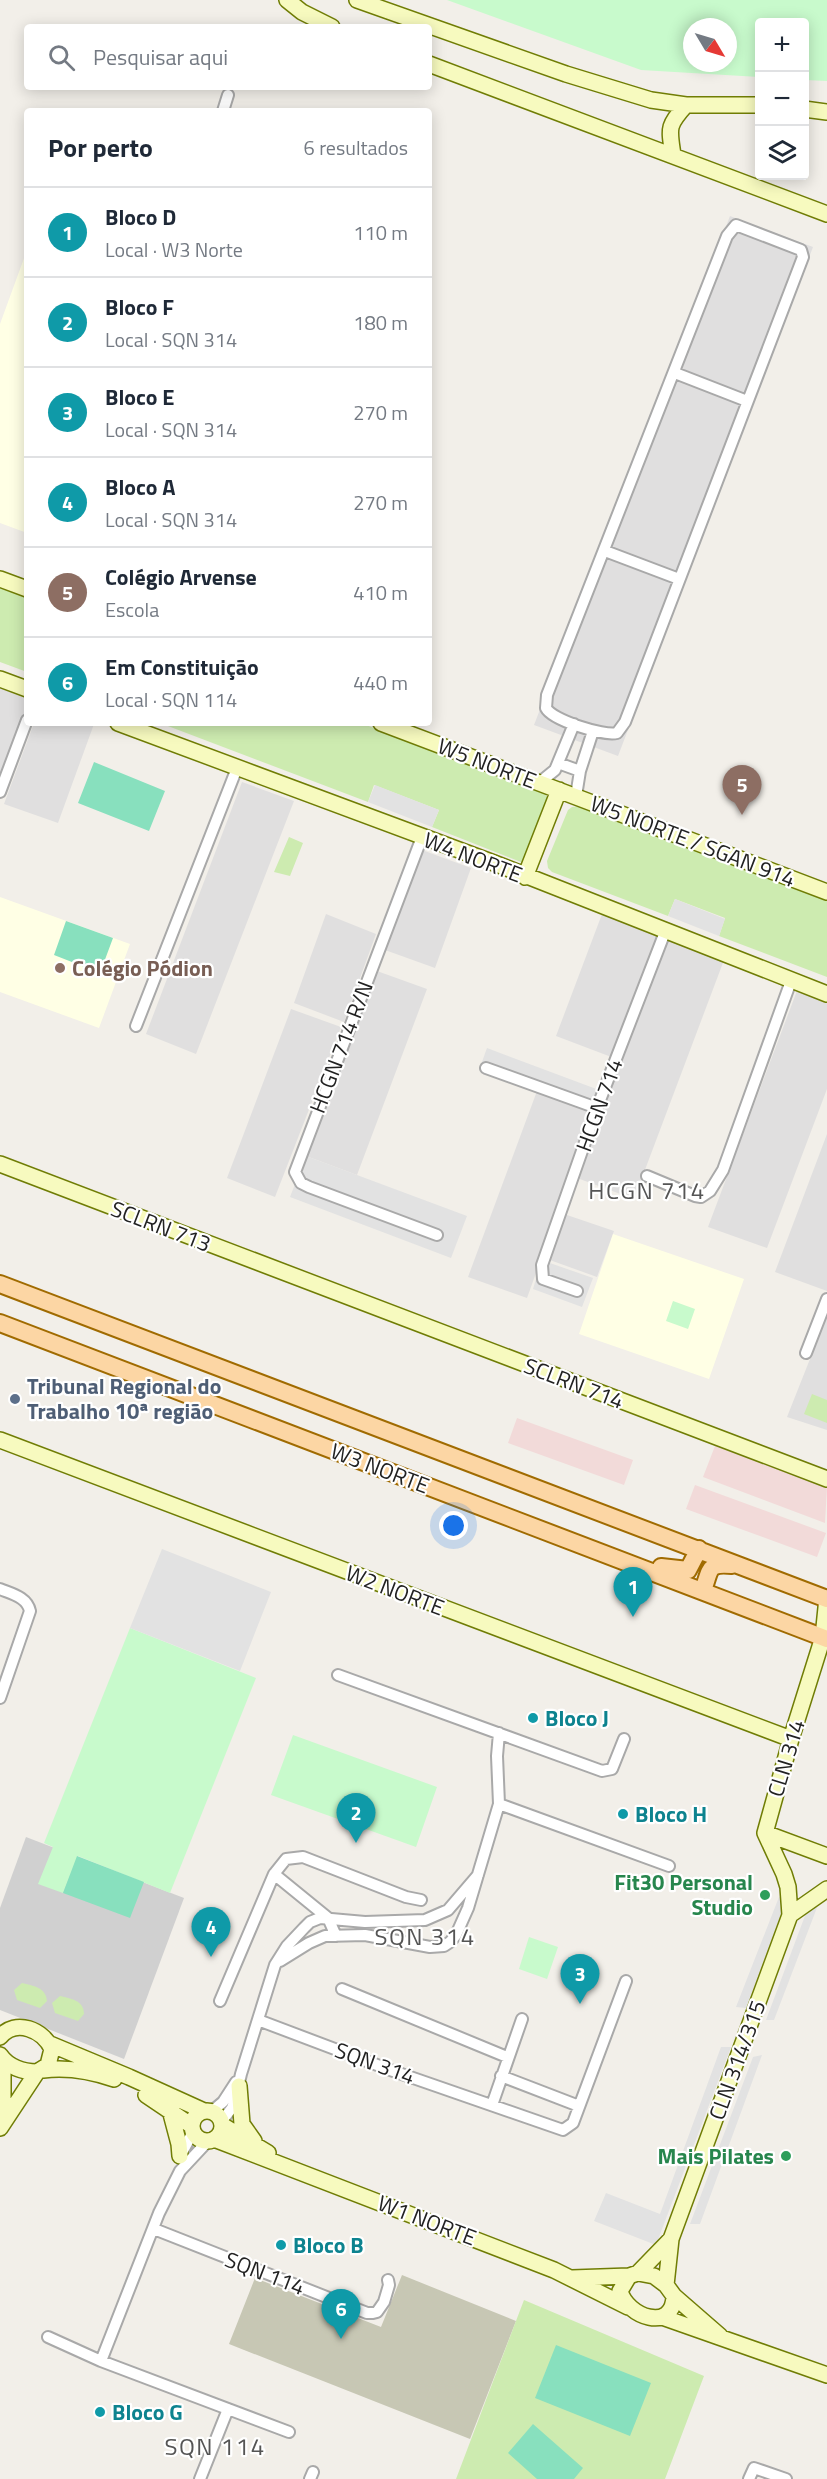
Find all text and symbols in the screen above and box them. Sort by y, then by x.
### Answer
north arrow [683,18,737,72]
map controls [755,18,809,180]
button: + [755,18,809,72]
search box [24,24,432,90]
text: Pesquisar aqui [93,40,228,74]
icon: search [45,41,78,74]
button: − [755,72,809,126]
button: layers [755,126,809,180]
text: Por perto [48,128,153,167]
text: 6 resultados [304,132,408,163]
text: Bloco D [105,200,176,234]
text: 1 [62,217,73,248]
text: 110 m [353,217,408,248]
text: Local · W3 Norte [105,234,243,265]
text: Bloco F [105,290,174,324]
text: 2 [62,307,73,338]
text: 180 m [353,307,408,338]
text: Local · SQN 314 [105,324,237,355]
text: Bloco E [105,380,175,414]
text: 3 [62,397,73,428]
text: 270 m [353,397,408,428]
text: Local · SQN 314 [105,414,237,445]
text: Bloco A [105,470,176,504]
text: 4 [62,487,73,518]
text: 270 m [353,487,408,518]
text: Local · SQN 314 [105,504,237,535]
text: Colégio Arvense [105,560,257,594]
text: 5 [62,577,73,608]
text: 410 m [353,577,408,608]
text: Escola [105,594,159,625]
text: Em Constituição [105,650,259,684]
text: 6 [62,667,73,698]
text: 440 m [353,667,408,698]
text: Local · SQN 114 [105,684,237,715]
street label: W5 NORTE [433,729,541,797]
pin: 5 [722,766,762,815]
street label: W5 NORTE / SGAN 914 [586,786,800,896]
street label: W4 NORTE [419,823,527,891]
place label: Colégio Pódion [72,951,213,985]
marker: Colégio Pódion [53,961,67,975]
street label: HCGN 714 R/N [300,976,382,1118]
street label: HCGN 714 [566,1054,632,1156]
district label: HCGN 714 [588,1172,706,1208]
street label: SCLRN 713 [106,1191,216,1261]
street label: SCLRN 714 [519,1348,629,1418]
place label: Tribunal Regional do Trabalho 10ª região [27,1369,221,1428]
marker: Tribunal Regional do Trabalho 10ª região [8,1392,22,1406]
street label: W3 NORTE [326,1434,434,1502]
your location [439,1511,468,1540]
street label: W2 NORTE [341,1556,449,1624]
pin: 1 [614,1568,652,1617]
place label: Bloco J [545,1701,609,1735]
marker: Bloco J [526,1711,540,1725]
street label: CLN 314 [758,1715,814,1801]
pin: 2 [336,1794,376,1843]
place label: Bloco H [635,1797,707,1831]
marker: Bloco H [616,1807,630,1821]
place label: Fit30 Personal Studio [614,1865,753,1924]
marker: Fit30 Personal Studio [758,1888,772,1902]
pin: 4 [192,1908,230,1957]
district label: SQN 314 [374,1918,476,1954]
pin: 3 [560,1954,600,2004]
street label: CLN 314/315 [700,1995,774,2125]
street label: SQN 314 [330,2033,420,2093]
place label: Mais Pilates [658,2139,774,2173]
marker: Mais Pilates [779,2149,793,2163]
street label: W1 NORTE [373,2186,481,2254]
place label: Bloco B [293,2228,364,2262]
marker: Bloco B [274,2238,288,2252]
street label: SQN 114 [220,2242,310,2304]
pin: 6 [322,2290,360,2339]
place label: Bloco G [112,2395,183,2429]
marker: Bloco G [93,2405,107,2419]
district label: SQN 114 [164,2428,266,2464]

